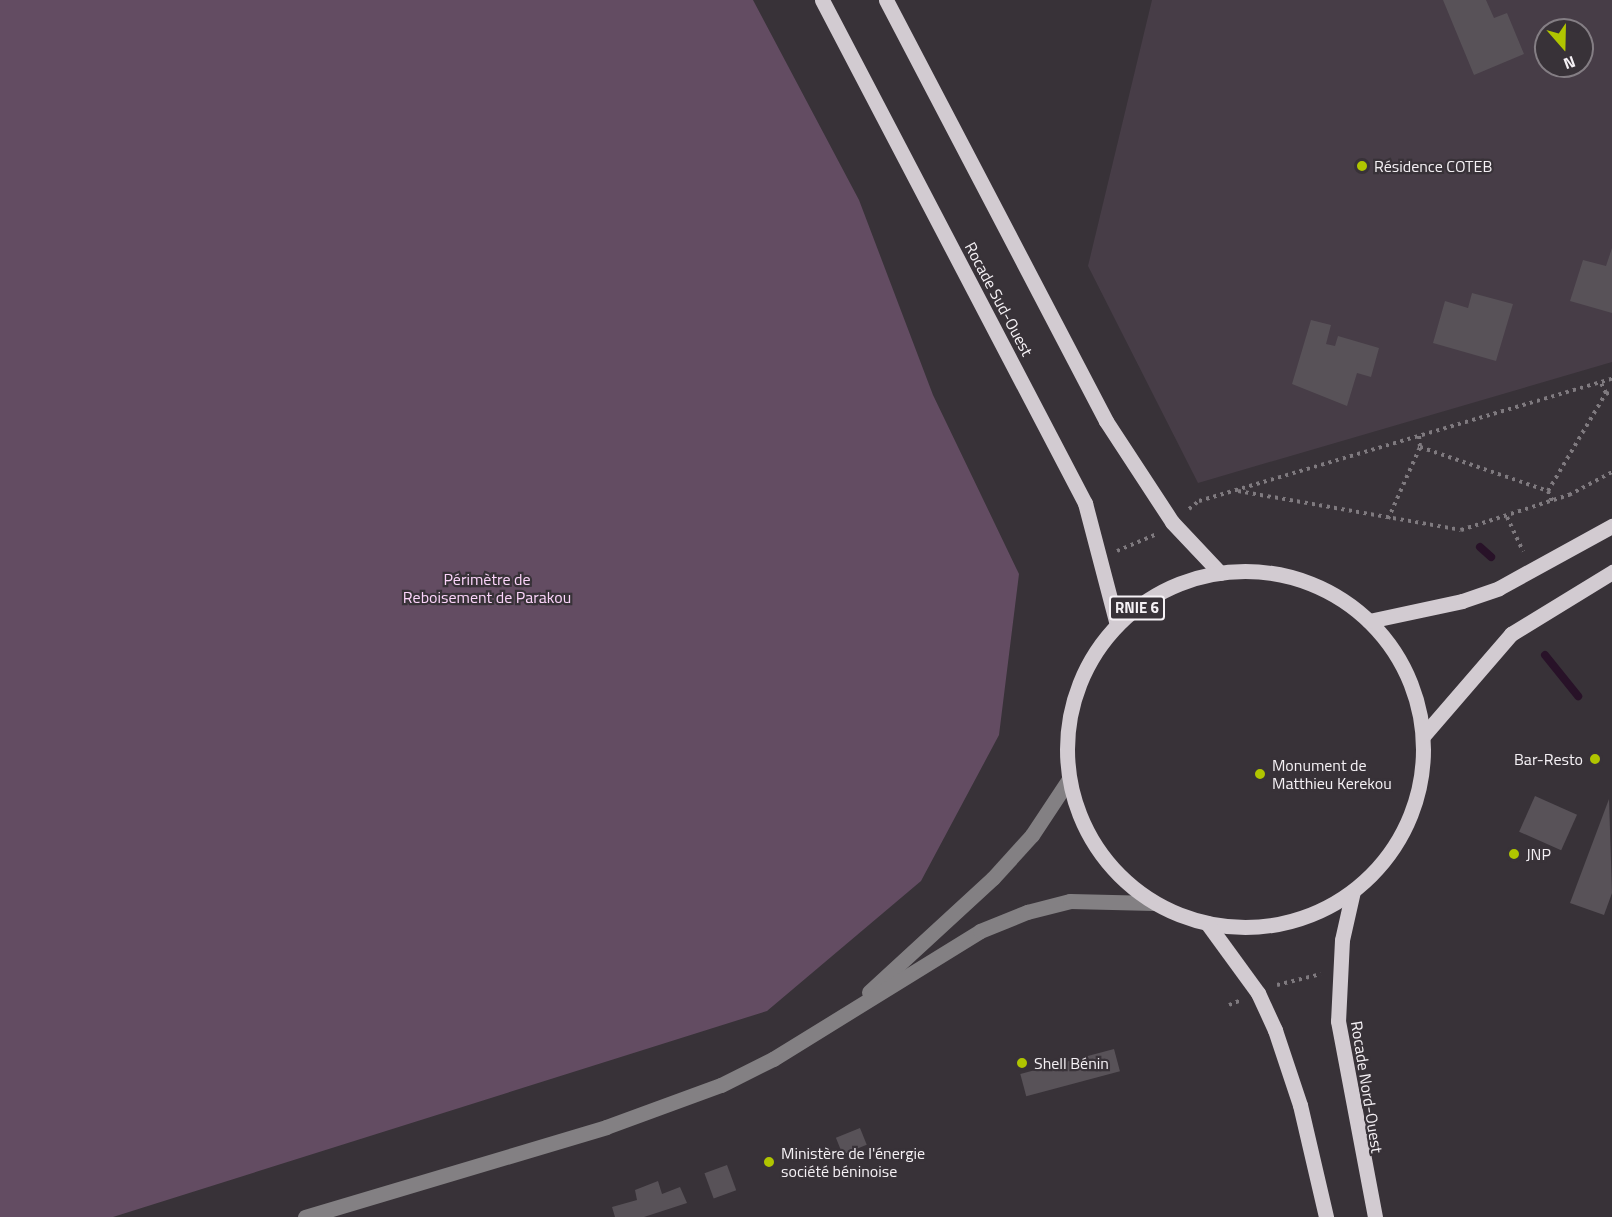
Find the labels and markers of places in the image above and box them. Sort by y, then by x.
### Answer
place label: Résidence COTEB [1374,156,1492,176]
marker: Résidence COTEB [1355,159,1369,173]
place label: Bar-Resto [1514,749,1583,769]
marker: Bar-Resto [1588,752,1602,766]
place label: Monument de Matthieu Kerekou [1272,755,1392,793]
marker: Monument de Matthieu Kerekou [1253,767,1267,781]
place label: JNP [1526,844,1551,864]
marker: JNP [1507,847,1521,861]
place label: Shell Bénin [1034,1053,1109,1073]
marker: Shell Bénin [1015,1056,1029,1070]
place label: Ministère de l'énergie société béninoise [781,1143,925,1181]
marker: Ministère de l'énergie société béninoise [762,1155,776,1169]

